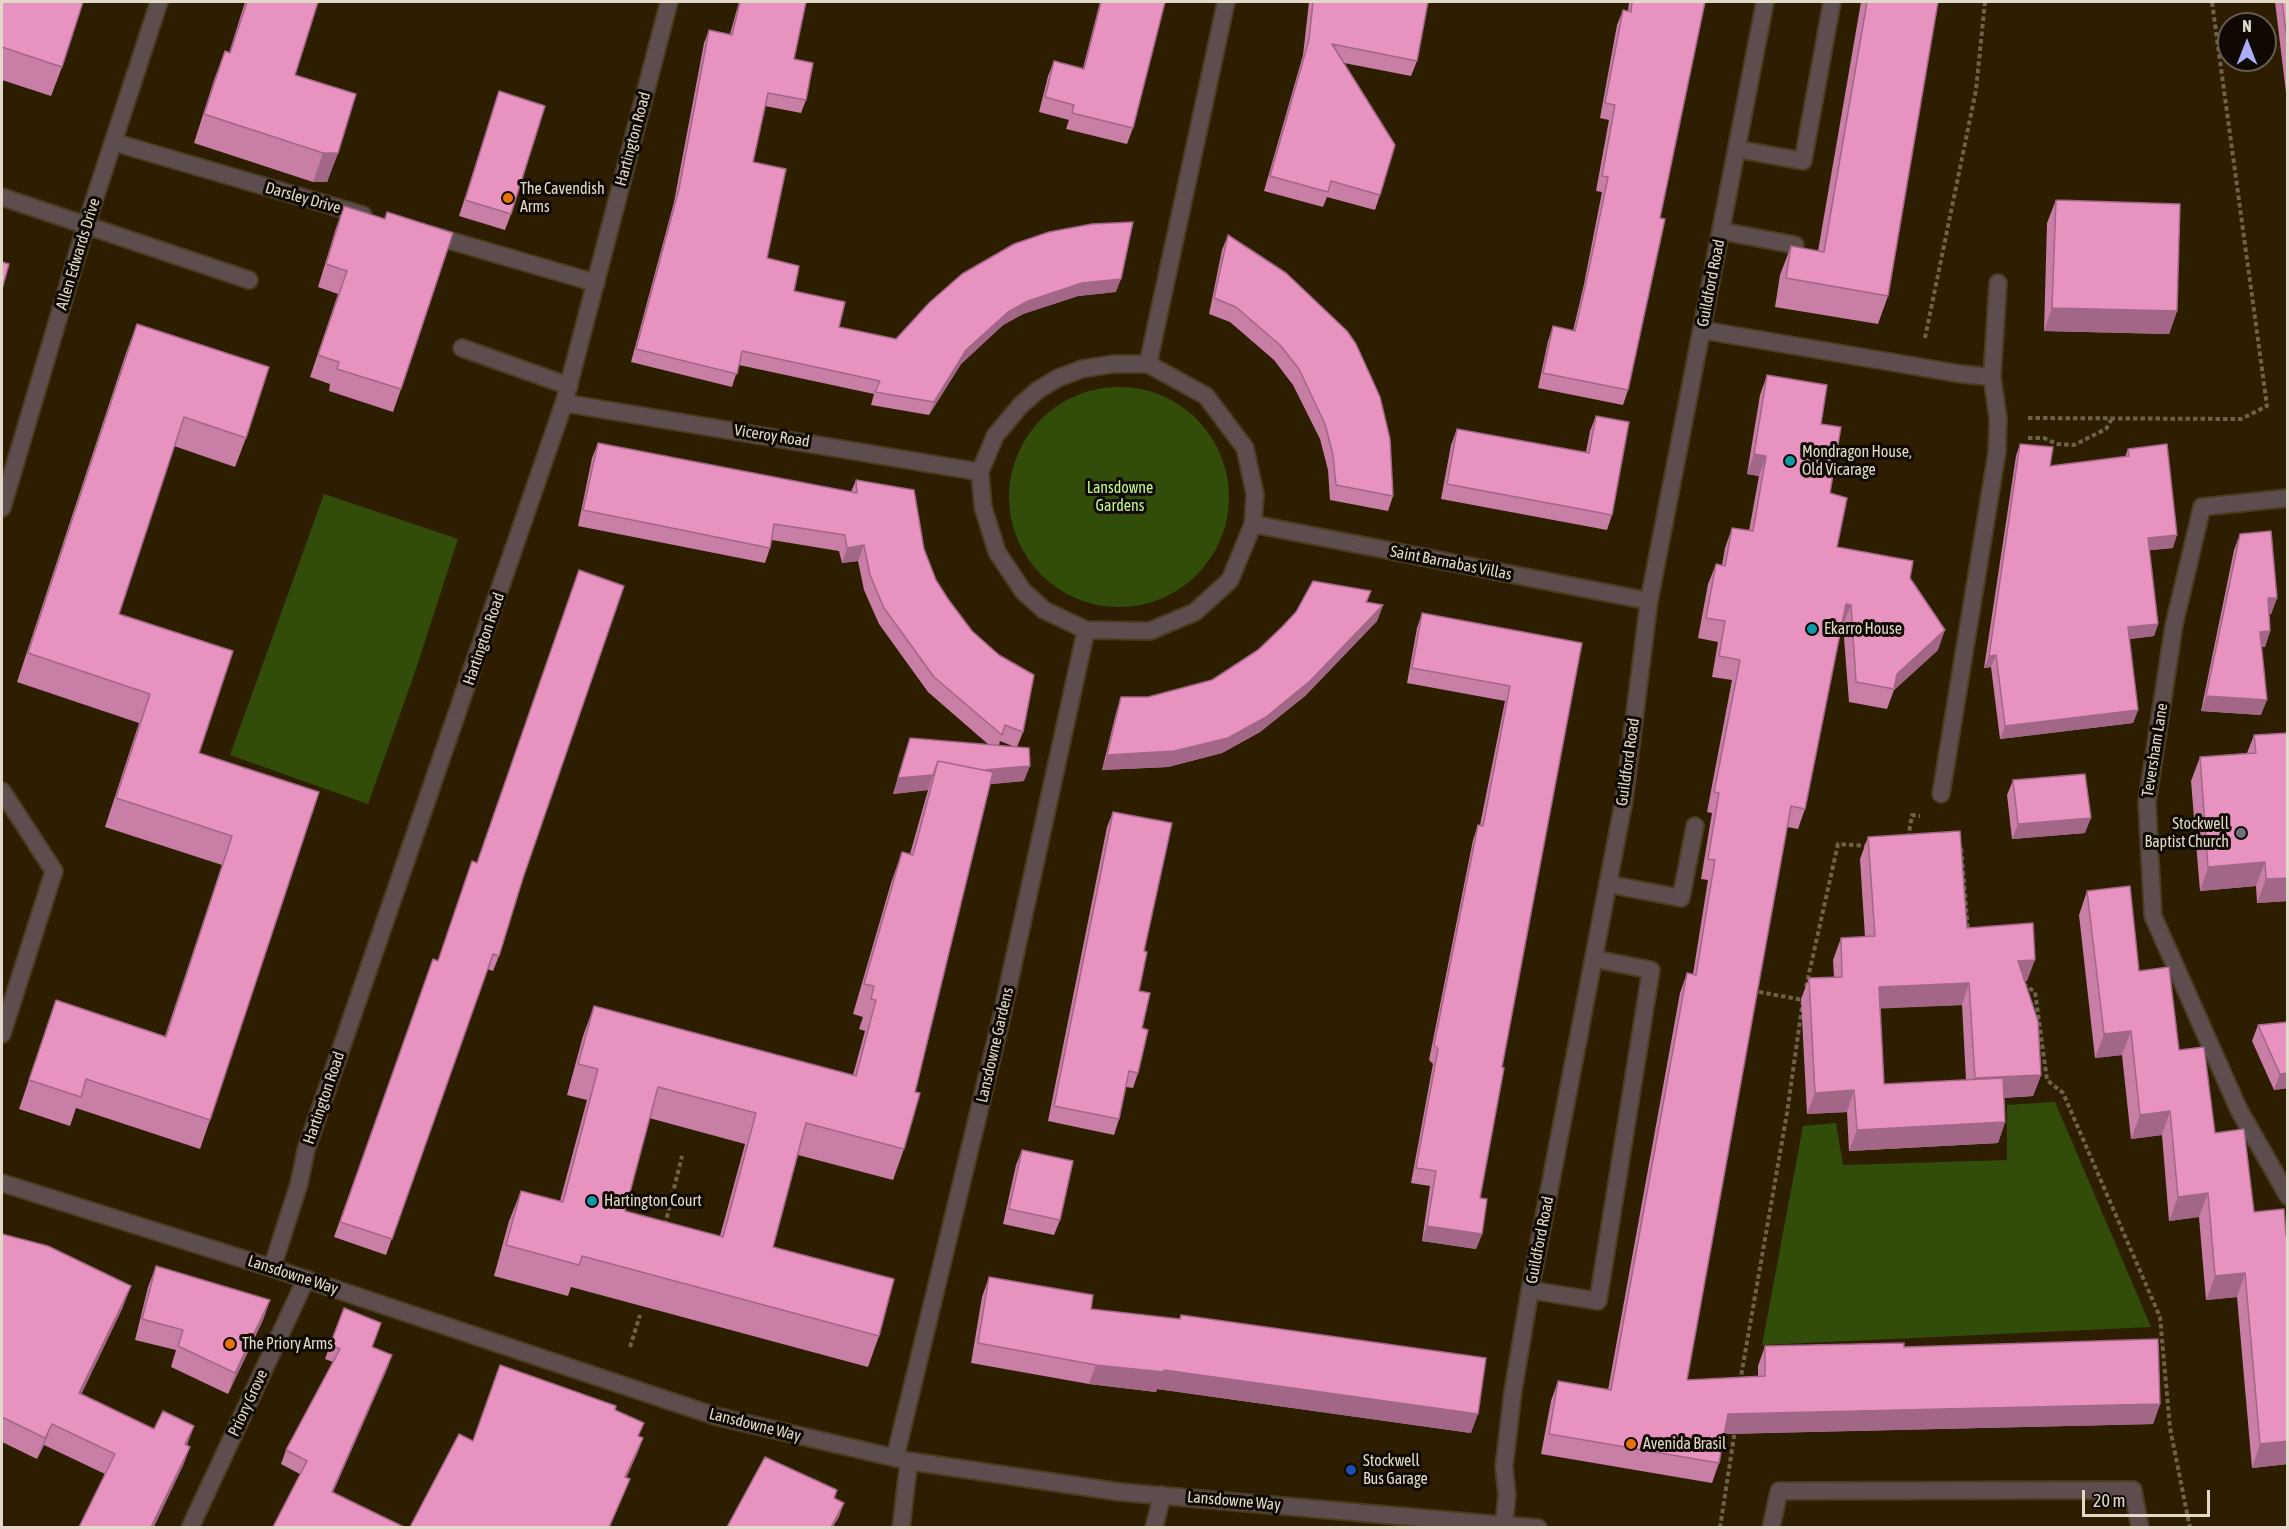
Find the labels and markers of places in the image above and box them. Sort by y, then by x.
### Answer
place label: The Cavendish Arms [520,179,605,217]
marker: The Cavendish Arms [501,191,515,205]
place label: Mondragon House, Old Vicarage [1802,442,1912,480]
marker: Mondragon House, Old Vicarage [1783,454,1797,468]
place label: Ekarro House [1824,619,1902,639]
marker: Ekarro House [1805,622,1819,636]
place label: Stockwell Baptist Church [2145,814,2229,852]
marker: Stockwell Baptist Church [2234,826,2248,840]
place label: Hartington Court [604,1191,702,1211]
marker: Hartington Court [585,1194,599,1208]
place label: The Priory Arms [242,1334,333,1354]
marker: The Priory Arms [223,1337,237,1351]
place label: Avenida Brasil [1643,1434,1726,1454]
marker: Avenida Brasil [1624,1437,1638,1451]
place label: Stockwell Bus Garage [1363,1451,1428,1489]
marker: Stockwell Bus Garage [1344,1463,1358,1477]

